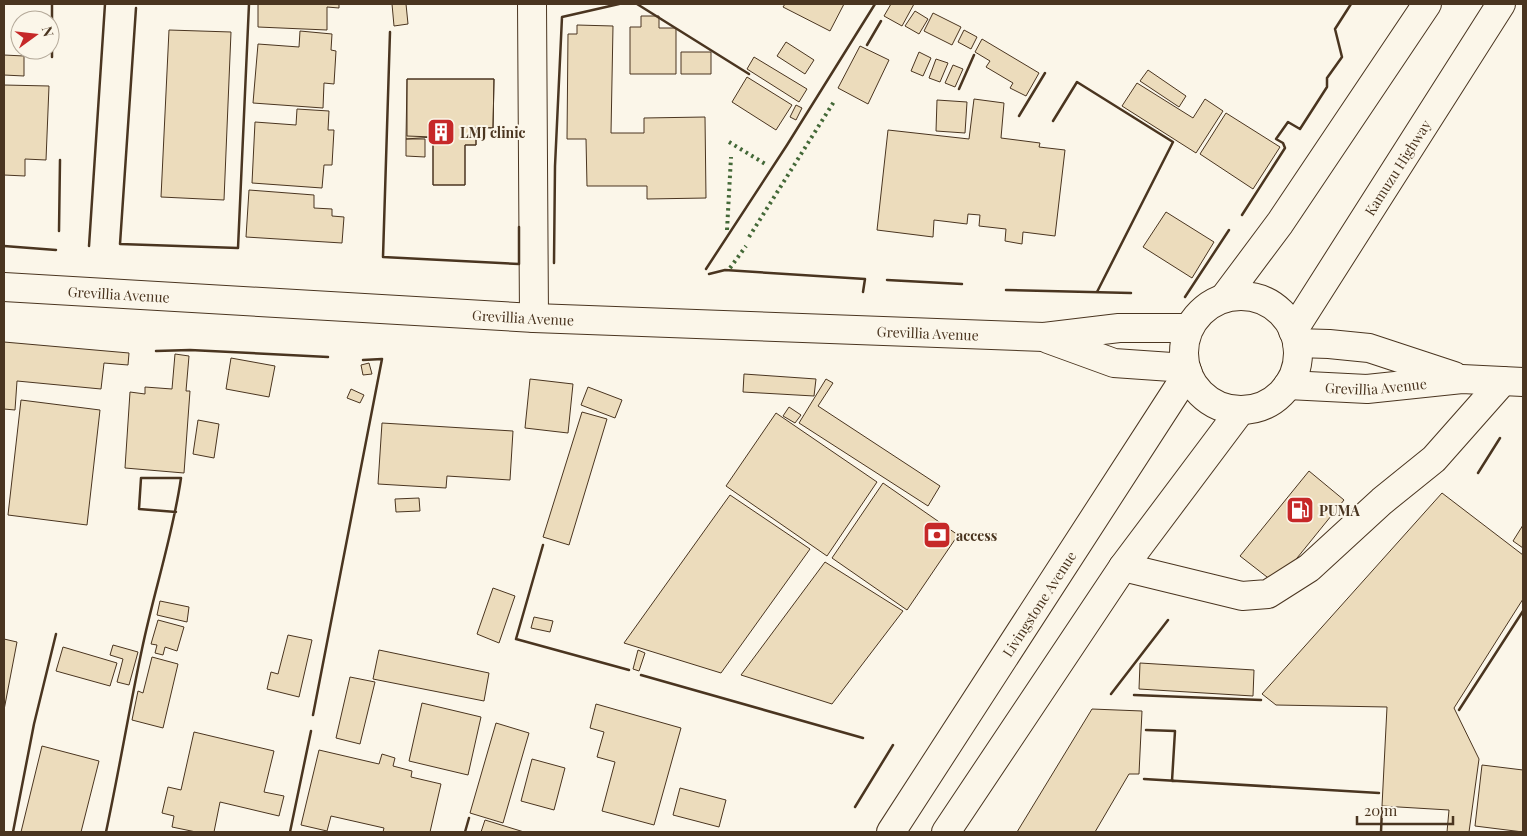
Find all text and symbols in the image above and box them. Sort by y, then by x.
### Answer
north arrow [10,10,60,60]
text: N [38,24,59,39]
street label: Kamuzu Highway [1360,116,1435,219]
building icon: LMJ clinic [426,117,456,147]
place label: LMJ clinic [460,123,526,142]
street label: Grevillia Avenue [67,281,170,306]
street label: Grevillia Avenue [472,305,574,329]
street label: Grevillia Avenue [876,321,979,344]
street label: Grevillia Avenue [1324,373,1428,398]
fuel station icon: PUMA [1285,495,1315,525]
place label: PUMA [1319,501,1361,520]
bank icon: access [922,520,952,550]
place label: access [956,526,997,545]
street label: Livingstone Avenue [998,547,1080,660]
scale bar [1357,794,1453,826]
text: 20 m [1364,800,1398,820]

